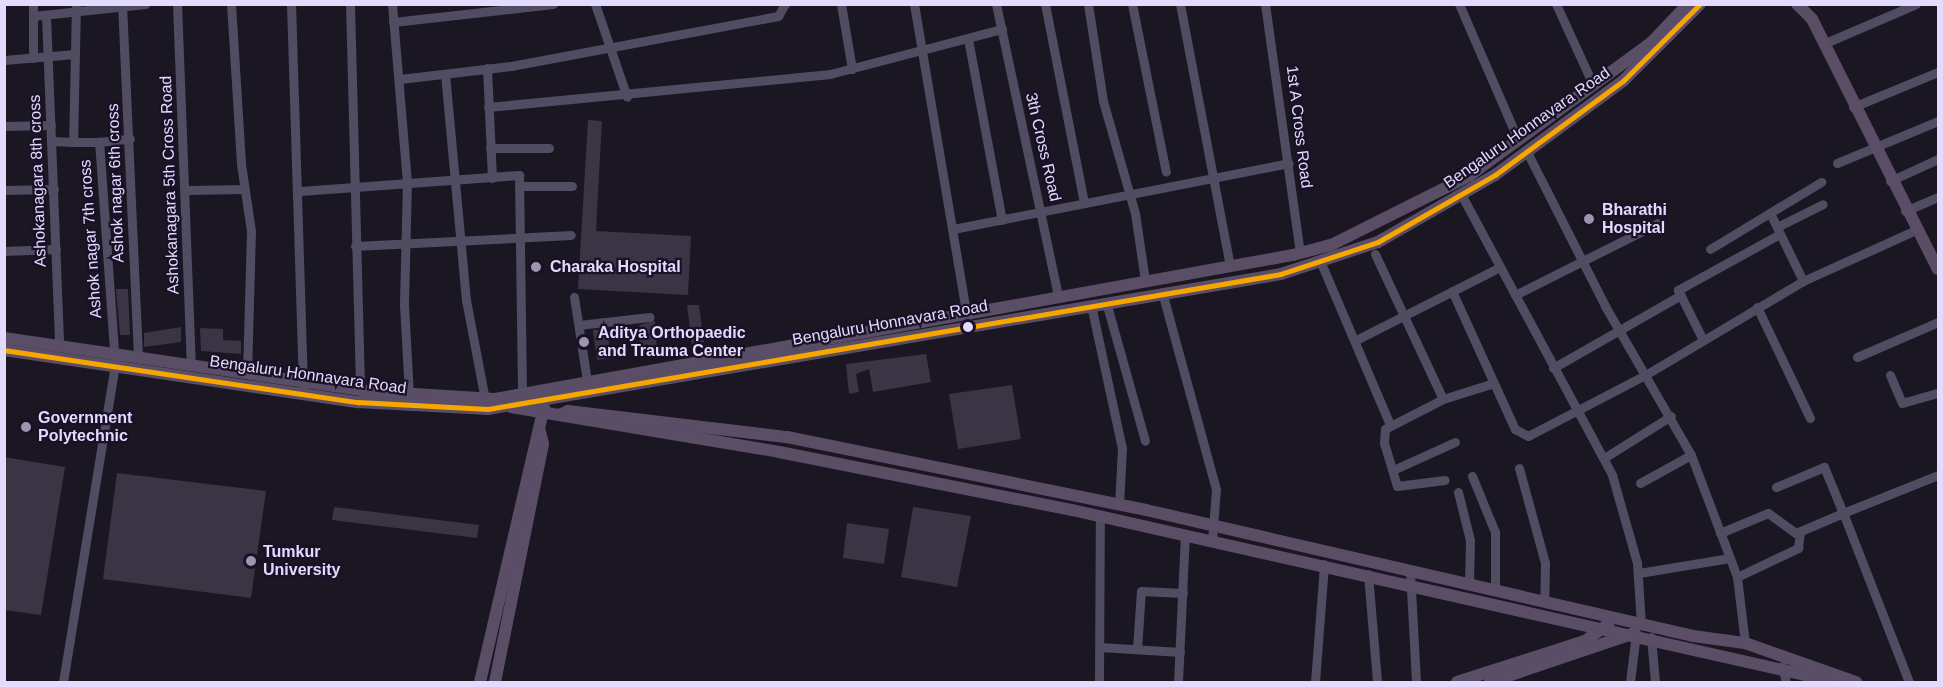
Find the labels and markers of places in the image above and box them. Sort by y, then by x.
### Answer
place label: Bharathi Hospital [1602,200,1667,238]
marker: Bharathi Hospital [1580,210,1598,228]
place label: Charaka Hospital [550,257,681,277]
marker: Charaka Hospital [527,258,545,276]
unlabelled marker [962,321,974,333]
place label: Aditya Orthopaedic and Trauma Center [598,323,746,361]
marker: Aditya Orthopaedic and Trauma Center [575,333,593,351]
place label: Government Polytechnic [38,408,132,446]
marker: Government Polytechnic [19,420,33,434]
place label: Tumkur University [263,542,340,580]
marker: Tumkur University [244,554,258,568]

